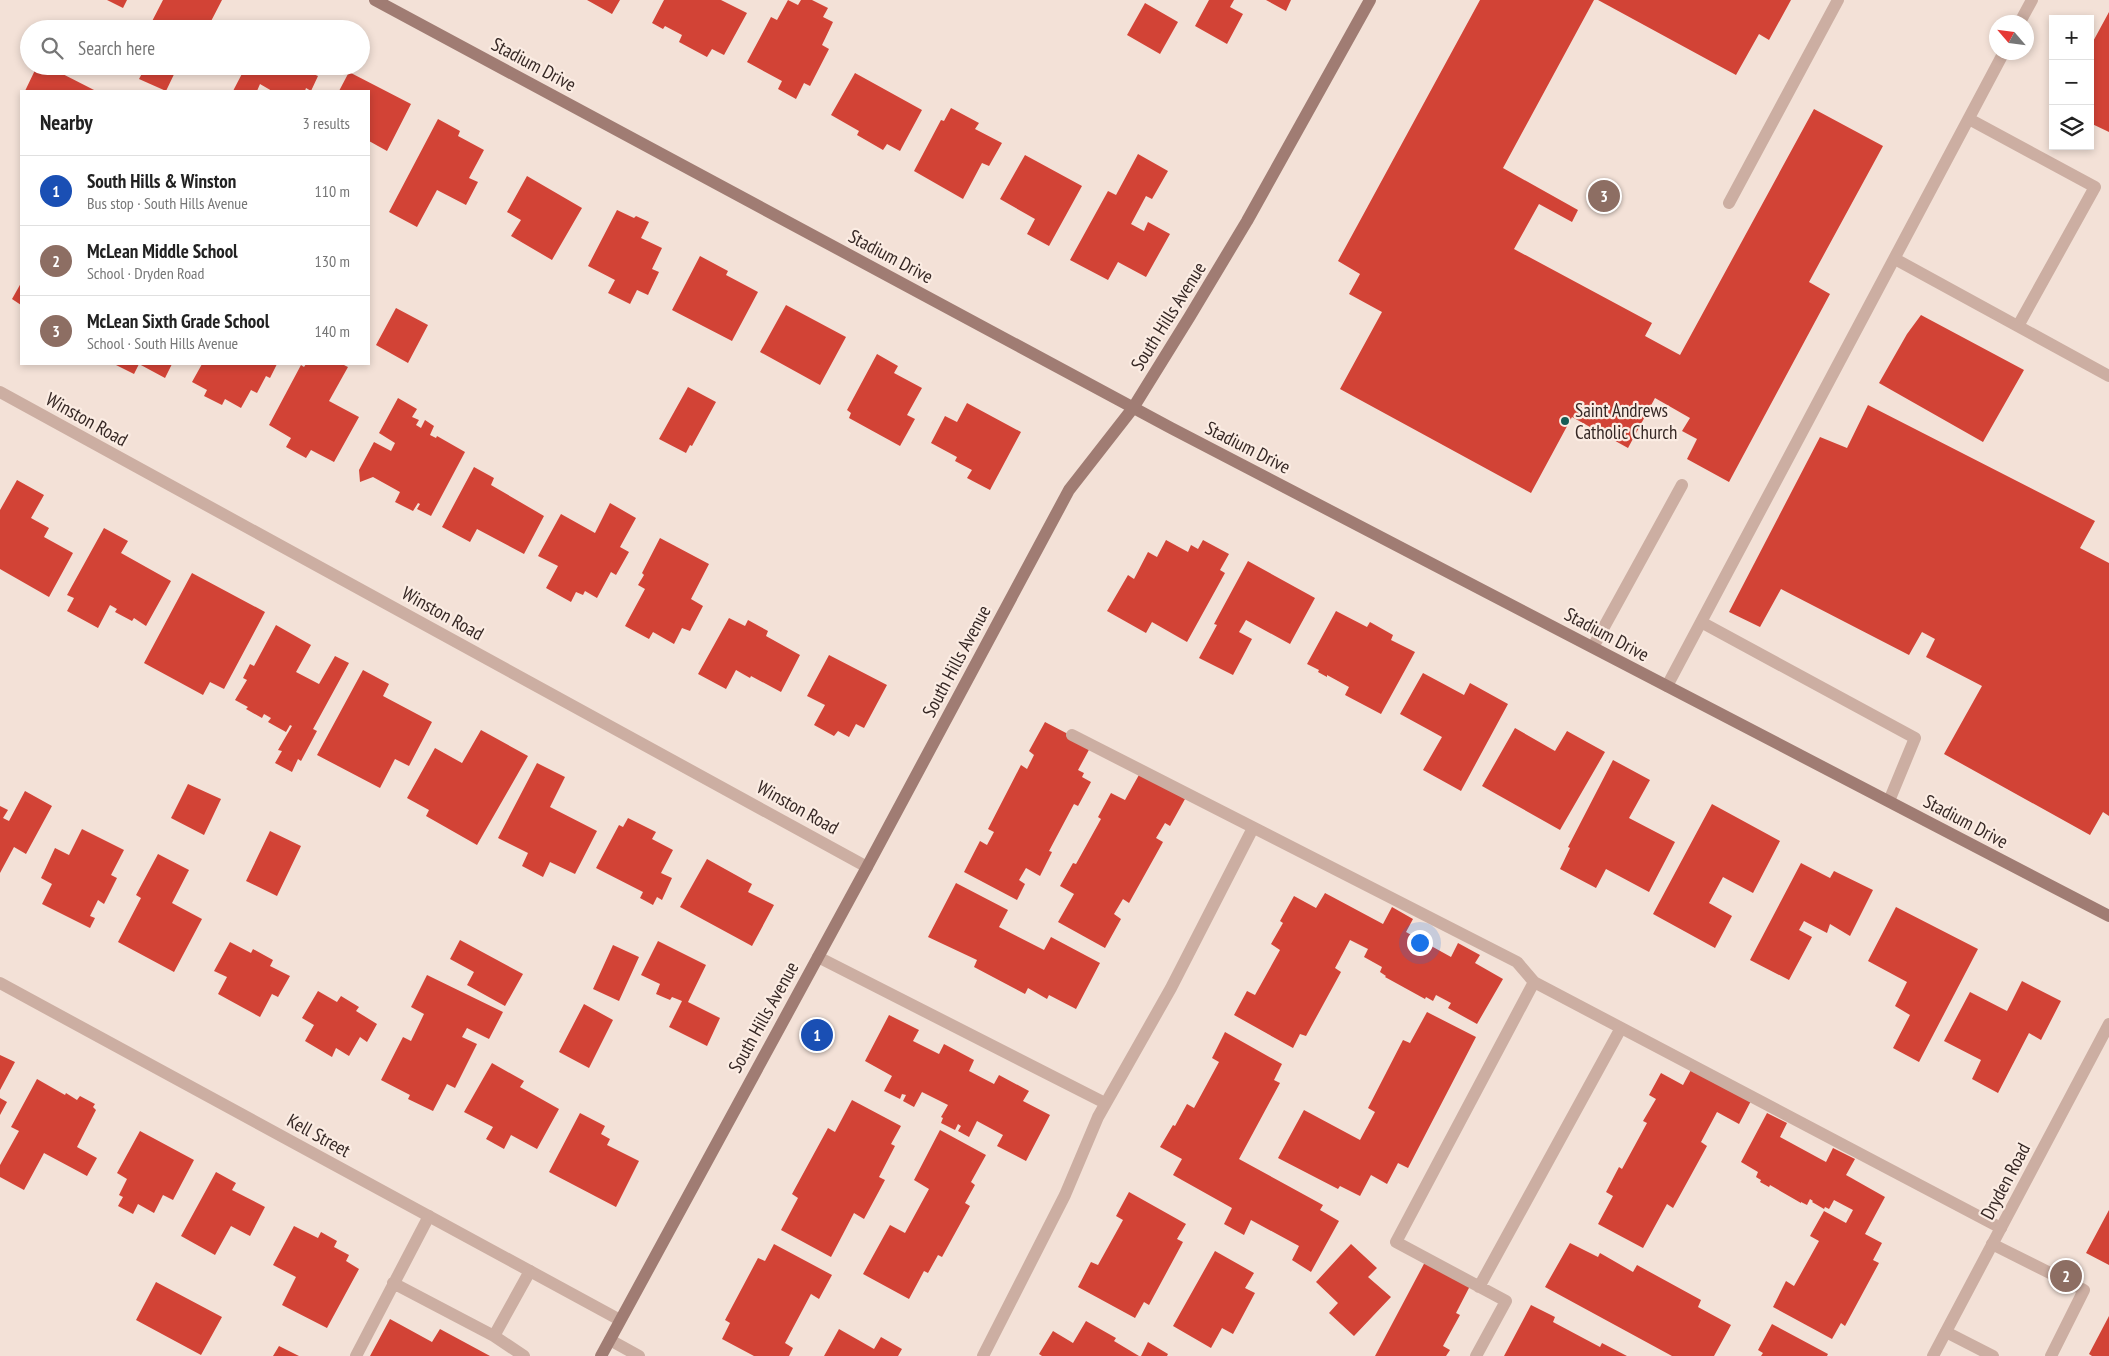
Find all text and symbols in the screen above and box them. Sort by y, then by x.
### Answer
north arrow [1989,15,2034,60]
map controls [2049,15,2094,150]
button: + [2049,15,2094,60]
search box [20,20,370,75]
street label: Stadium Drive [488,32,581,96]
icon: search [38,34,66,62]
text: Search here [78,36,155,60]
button: − [2049,60,2094,105]
button: layers [2049,105,2094,150]
text: Nearby [40,109,93,136]
text: 3 results [303,113,350,133]
text: South Hills & Winston [87,169,236,193]
pin: 3 [1588,177,1620,215]
text: 1 [52,181,60,201]
text: 110 m [315,181,350,201]
text: Bus stop · South Hills Avenue [87,193,248,213]
street label: Stadium Drive [845,224,938,288]
text: McLean Middle School [87,239,238,263]
text: 2 [52,251,60,271]
text: 130 m [315,251,350,271]
street label: South Hills Avenue [1125,257,1211,375]
text: School · Dryden Road [87,263,204,283]
text: McLean Sixth Grade School [87,309,269,333]
text: 3 [52,321,60,341]
text: 140 m [315,321,350,341]
text: School · South Hills Avenue [87,333,238,353]
street label: Winston Road [42,387,132,451]
place label: Saint Andrews Catholic Church [1575,398,1677,444]
street label: Stadium Drive [1201,415,1295,479]
marker: Saint Andrews Catholic Church [1559,415,1571,427]
street label: Winston Road [398,581,488,645]
street label: South Hills Avenue [916,601,996,721]
street label: Stadium Drive [1561,602,1654,666]
street label: Winston Road [753,775,843,839]
street label: Stadium Drive [1920,789,2013,853]
your location [1407,930,1433,956]
street label: South Hills Avenue [723,957,803,1077]
pin: 1 [801,1016,833,1054]
street label: Kell Street [283,1108,356,1163]
street label: Dryden Road [1975,1139,2035,1223]
pin: 2 [2050,1257,2082,1295]

